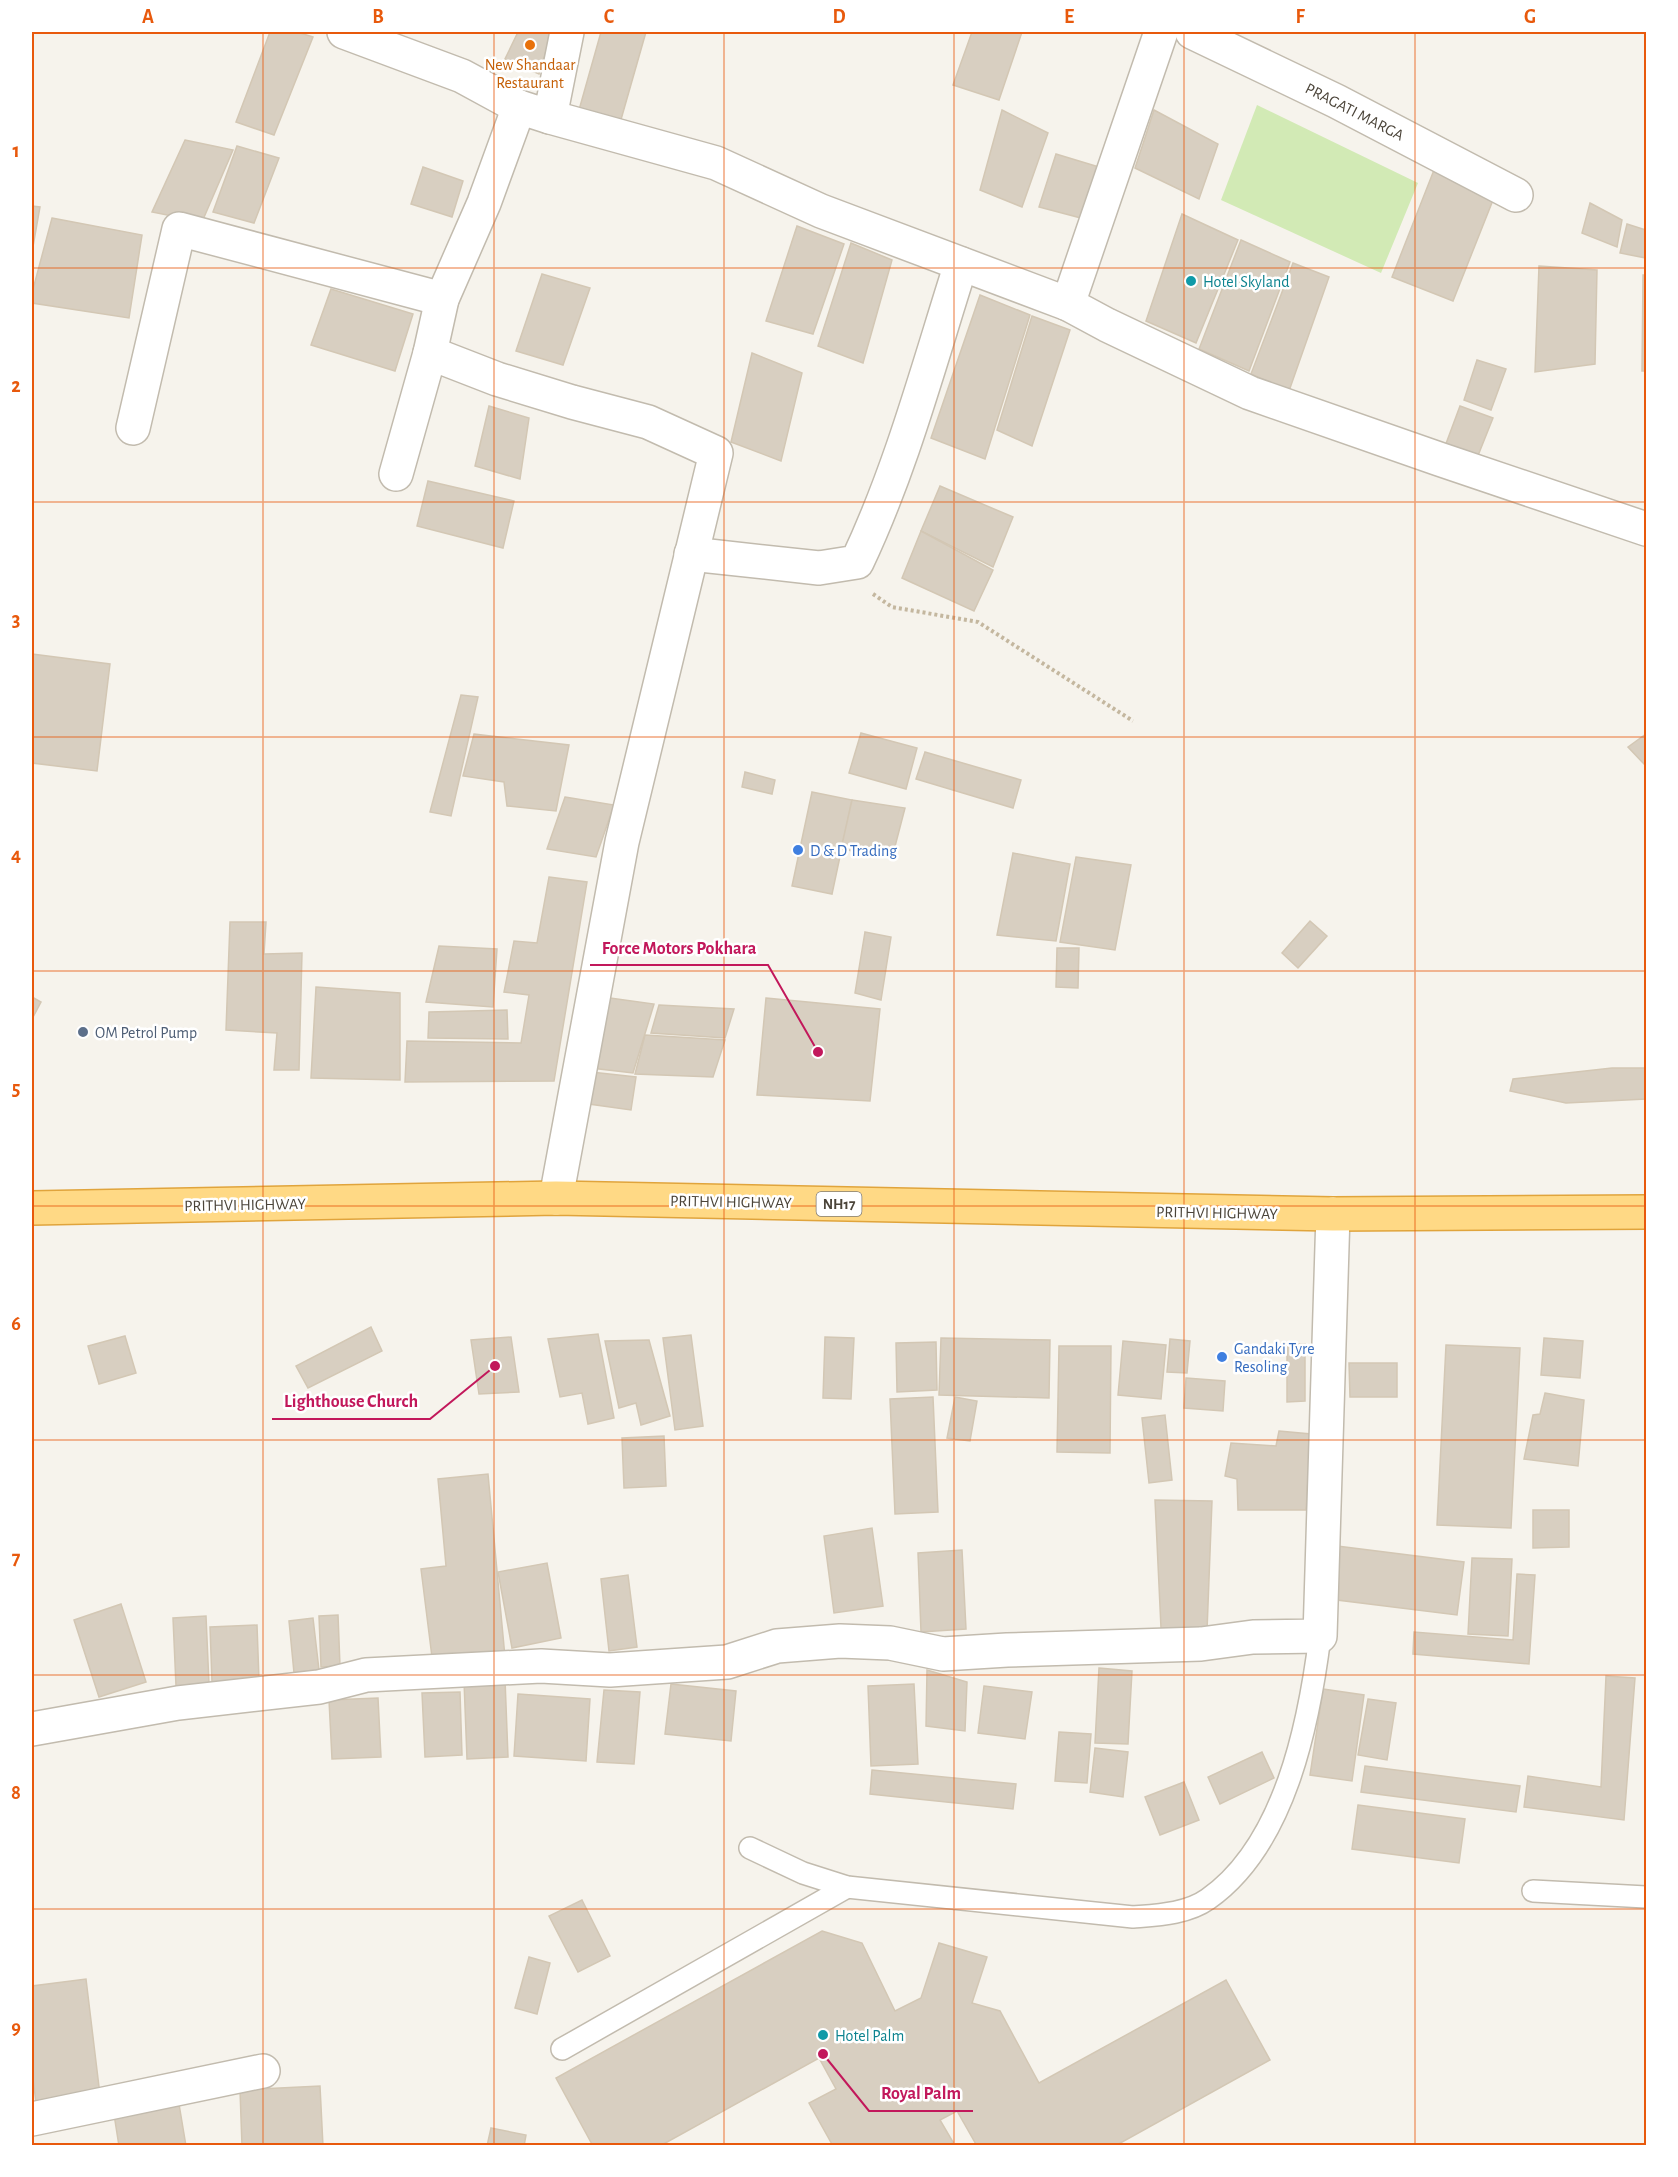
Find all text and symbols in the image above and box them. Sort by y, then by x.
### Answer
text: A [142,7,154,27]
text: B [372,7,384,27]
text: C [604,7,615,27]
text: D [832,7,846,27]
text: E [1064,7,1074,27]
text: F [1295,7,1305,27]
text: G [1524,7,1536,27]
marker: New Shandaar Restaurant [523,38,537,52]
place label: New Shandaar Restaurant [485,57,576,91]
street label: PRAGATI MARGA [1303,80,1406,144]
text: 1 [12,141,20,161]
marker: Hotel Skyland [1184,274,1198,288]
place label: Hotel Skyland [1203,274,1290,291]
text: 2 [11,376,21,396]
text: 3 [12,610,20,630]
marker: D & D Trading [791,843,805,857]
place label: D & D Trading [810,843,897,859]
text: 4 [11,845,21,865]
callout: Force Motors Pokhara [590,929,768,965]
text: Force Motors Pokhara [602,940,757,958]
marker: OM Petrol Pump [76,1025,90,1039]
place label: OM Petrol Pump [95,1025,197,1041]
text: 5 [12,1079,20,1099]
road number: NH17 [816,1192,862,1216]
street label: PRITHVI HIGHWAY [670,1193,793,1211]
street label: PRITHVI HIGHWAY [184,1196,307,1214]
street label: PRITHVI HIGHWAY [1156,1204,1279,1222]
text: 6 [11,1314,21,1334]
place label: Gandaki Tyre Resoling [1234,1341,1315,1375]
marker: Gandaki Tyre Resoling [1215,1350,1229,1364]
callout: Lighthouse Church [272,1383,430,1419]
text: Lighthouse Church [284,1393,418,1411]
text: 7 [12,1548,21,1568]
text: 8 [11,1783,21,1803]
text: 9 [11,2018,21,2038]
marker: Hotel Palm [816,2028,830,2042]
place label: Hotel Palm [835,2028,904,2044]
callout: Royal Palm [869,2075,973,2111]
text: Royal Palm [881,2085,961,2103]

